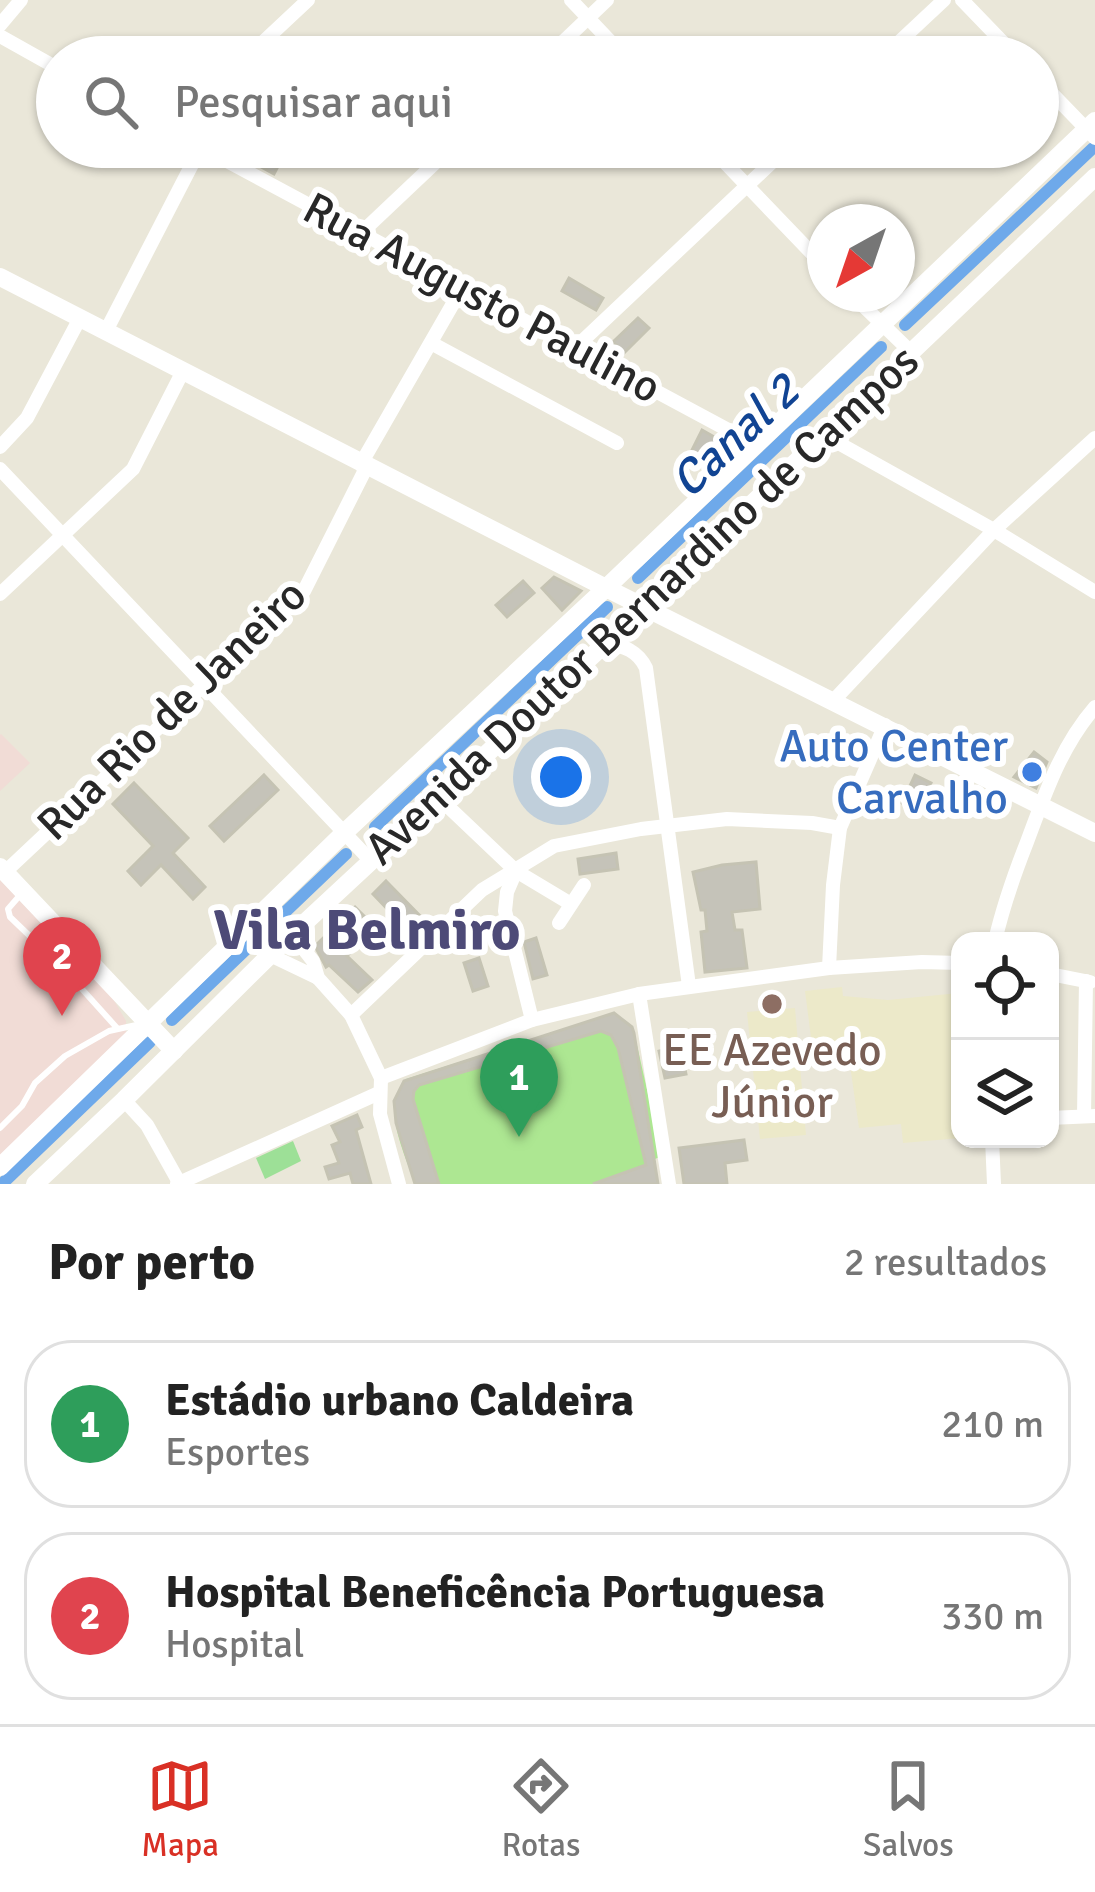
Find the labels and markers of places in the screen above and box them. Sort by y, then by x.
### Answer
place label: Auto Center Carvalho [779,719,1008,826]
marker: Auto Center Carvalho [1019,759,1045,785]
pin: 2 [23,917,101,1016]
marker: EE Azevedo Júnior [759,991,785,1017]
place label: EE Azevedo Júnior [662,1023,882,1130]
pin: 1 [480,1038,558,1137]

